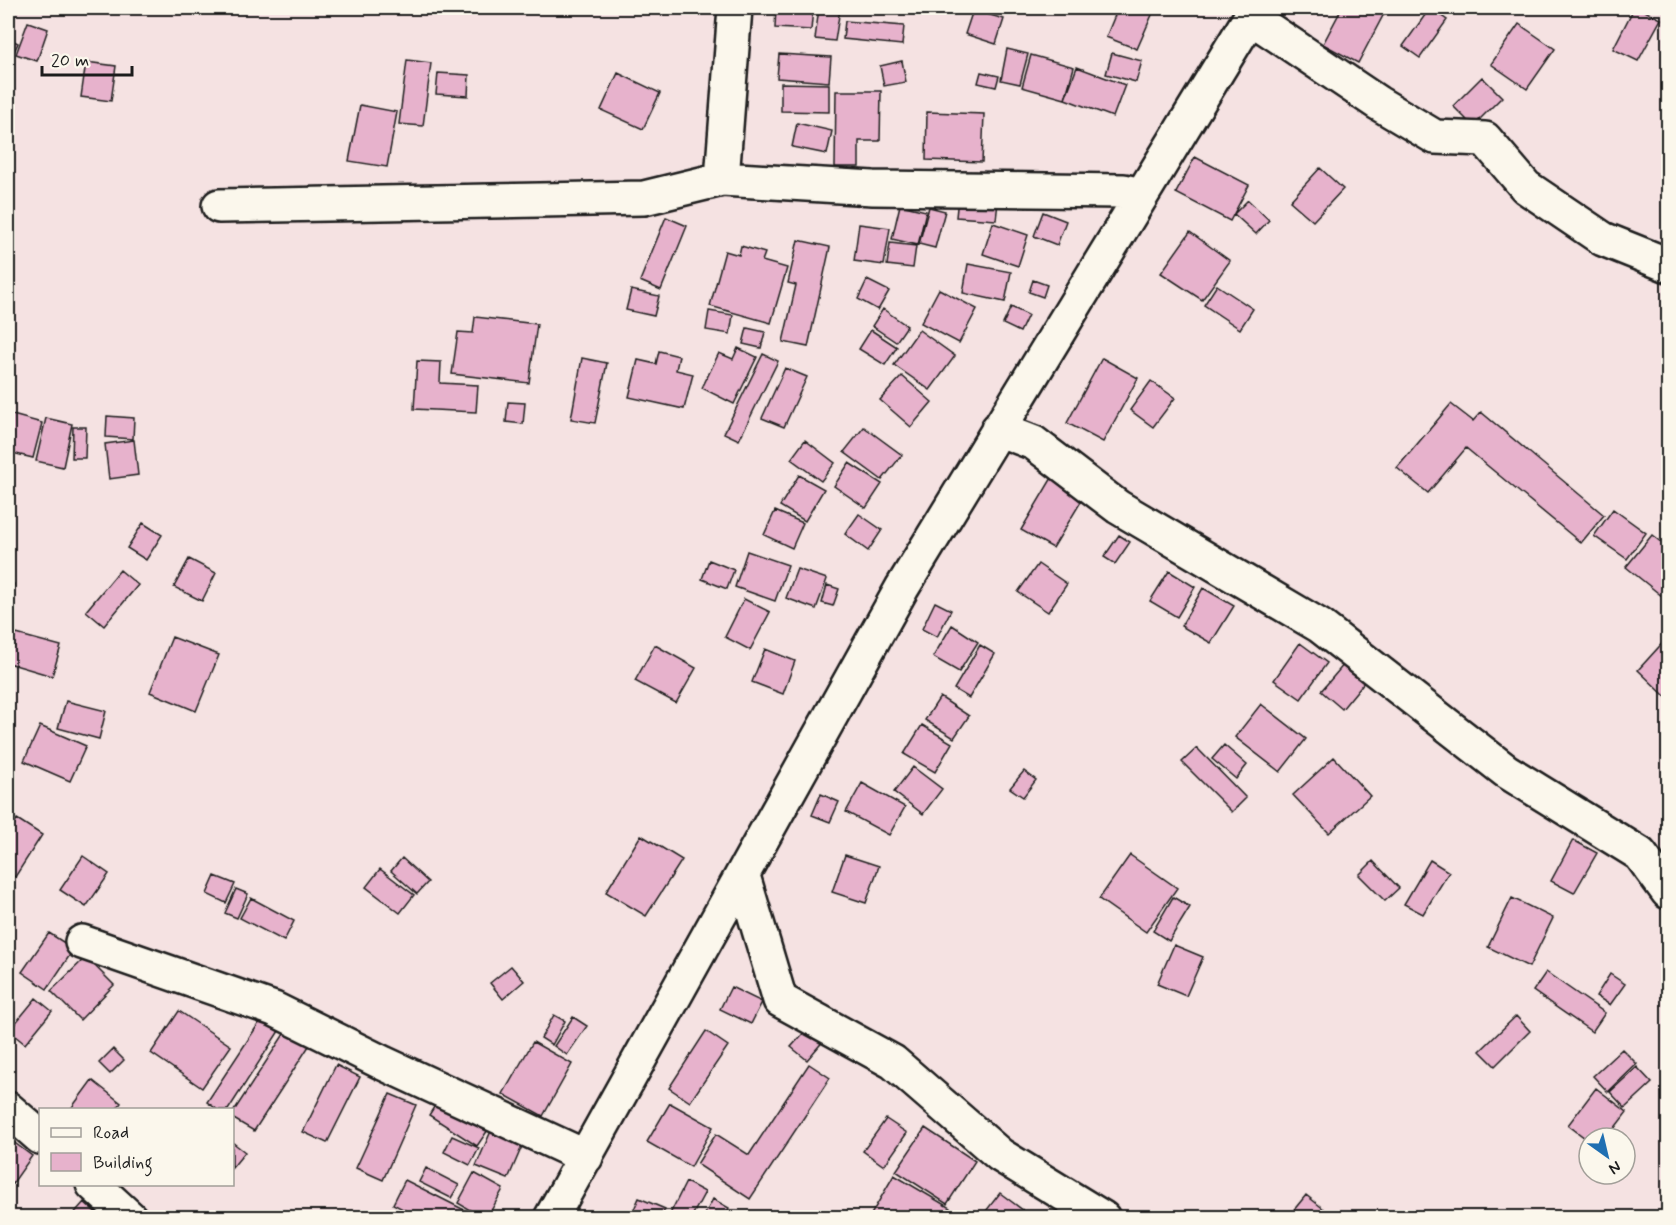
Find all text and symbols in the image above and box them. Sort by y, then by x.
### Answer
scale bar [42,39,132,77]
text: 20 m [51,49,89,73]
legend [39,1108,234,1186]
text: Road [93,1121,129,1145]
north arrow [1577,1126,1637,1186]
text: Building [93,1151,153,1177]
text: N [1604,1156,1625,1179]

